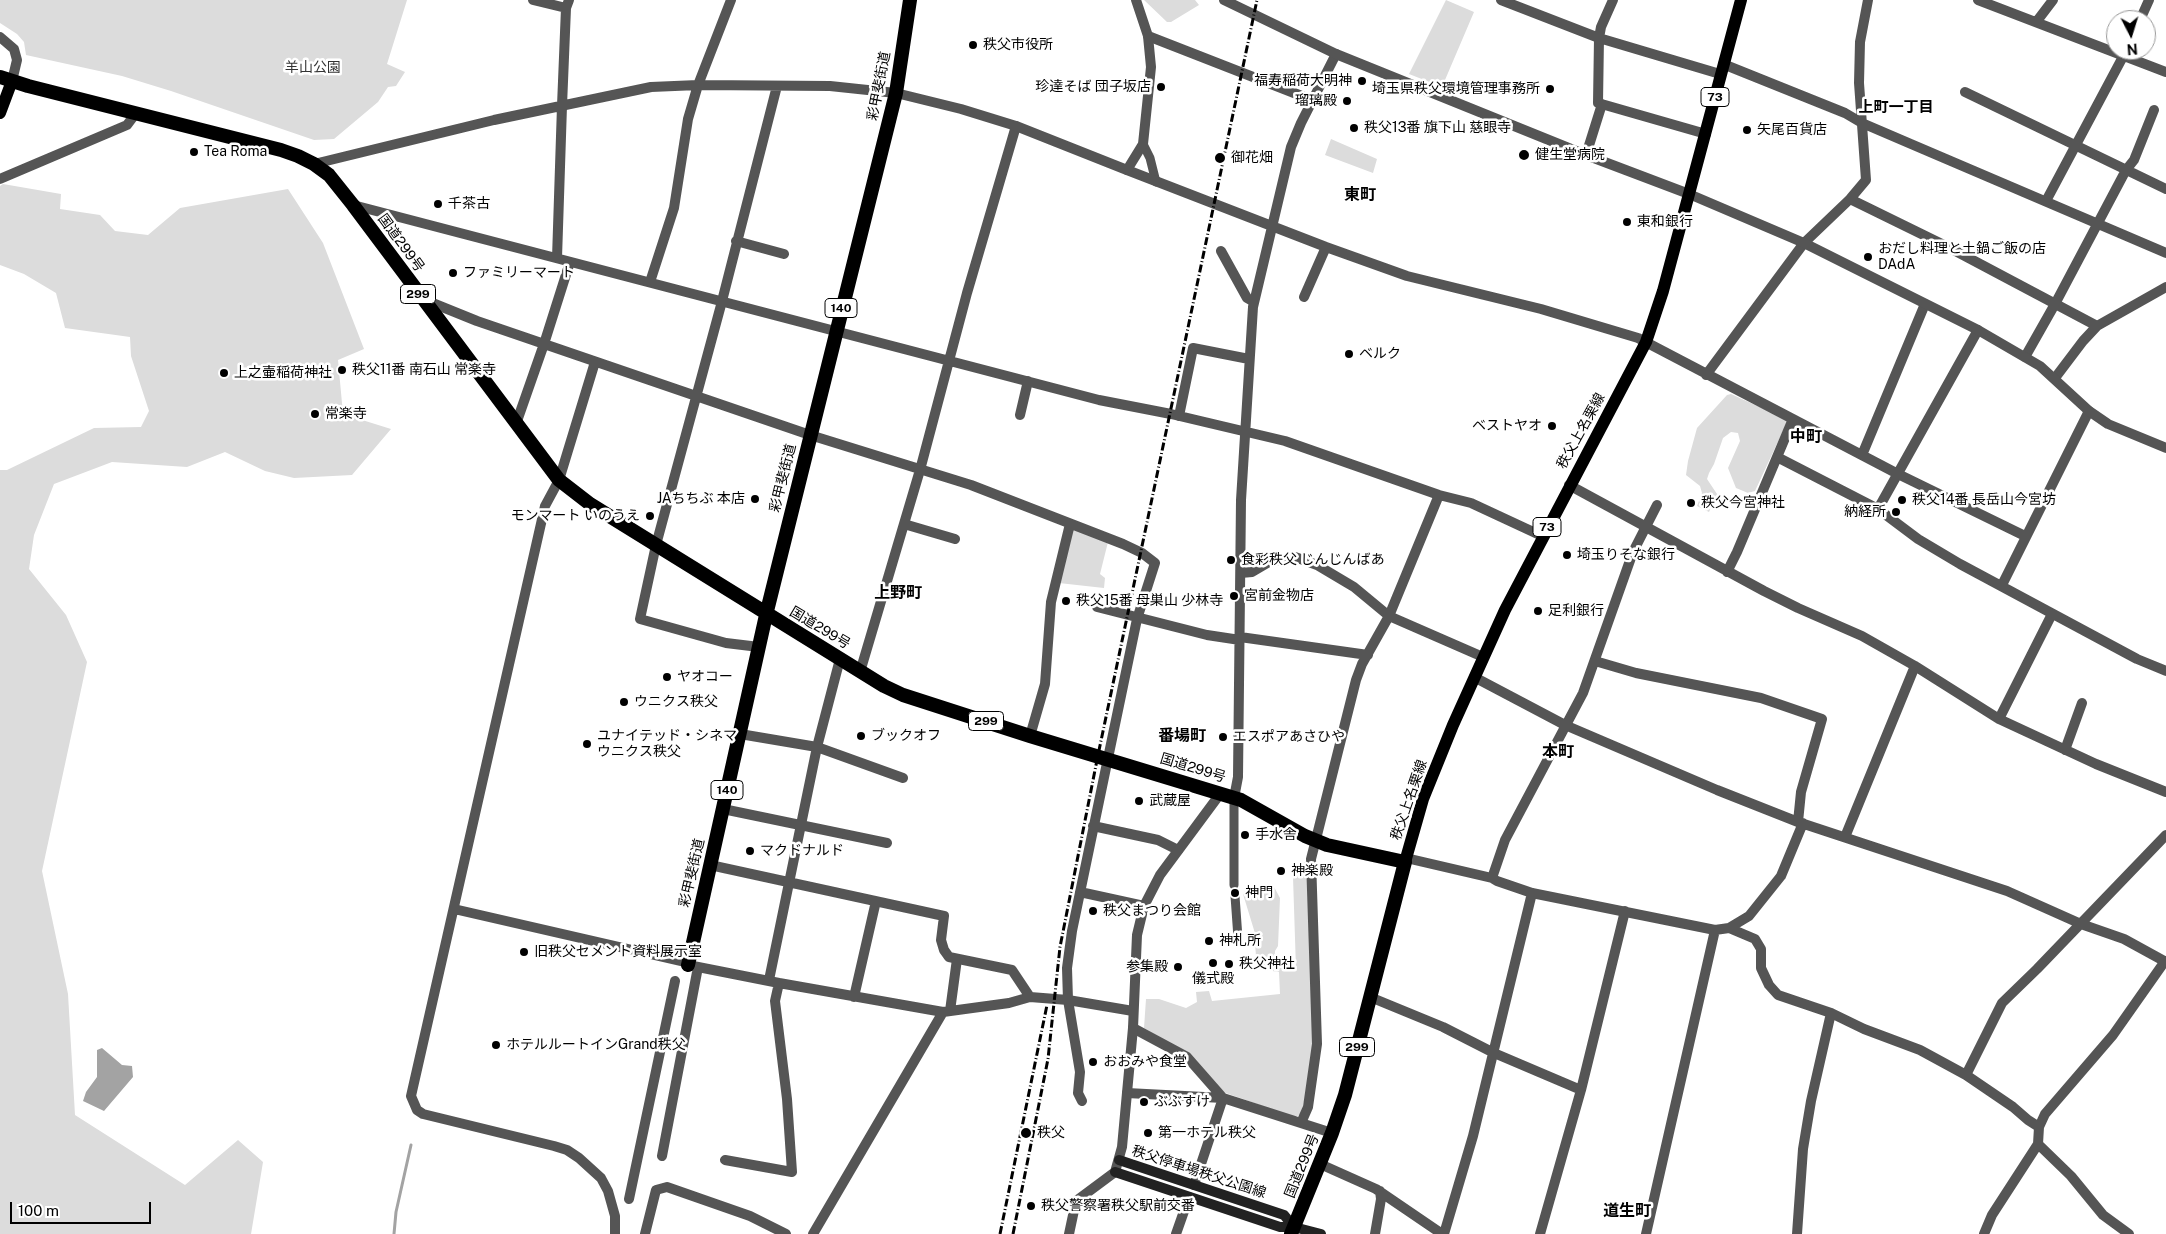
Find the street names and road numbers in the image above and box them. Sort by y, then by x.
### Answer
street label: 彩甲斐街道 [864,50,894,122]
road number: 73 [1701,88,1729,106]
street label: 国道299号 [374,211,428,275]
road number: 299 [400,284,436,304]
road number: 140 [825,298,857,318]
street label: 秩父上名栗線 [1553,390,1609,472]
street label: 彩甲斐街道 [766,442,800,514]
road number: 73 [1533,518,1561,536]
street label: 国道299号 [787,603,853,653]
road number: 299 [968,711,1004,730]
street label: 国道299号 [1158,750,1228,786]
street label: 秩父上名栗線 [1387,758,1431,842]
road number: 140 [711,780,743,800]
street label: 彩甲斐街道 [676,837,708,909]
road number: 299 [1340,1038,1374,1056]
street label: 国道299号 [1282,1131,1322,1201]
street label: 秩父停車場秩父公園線 [1130,1142,1268,1202]

